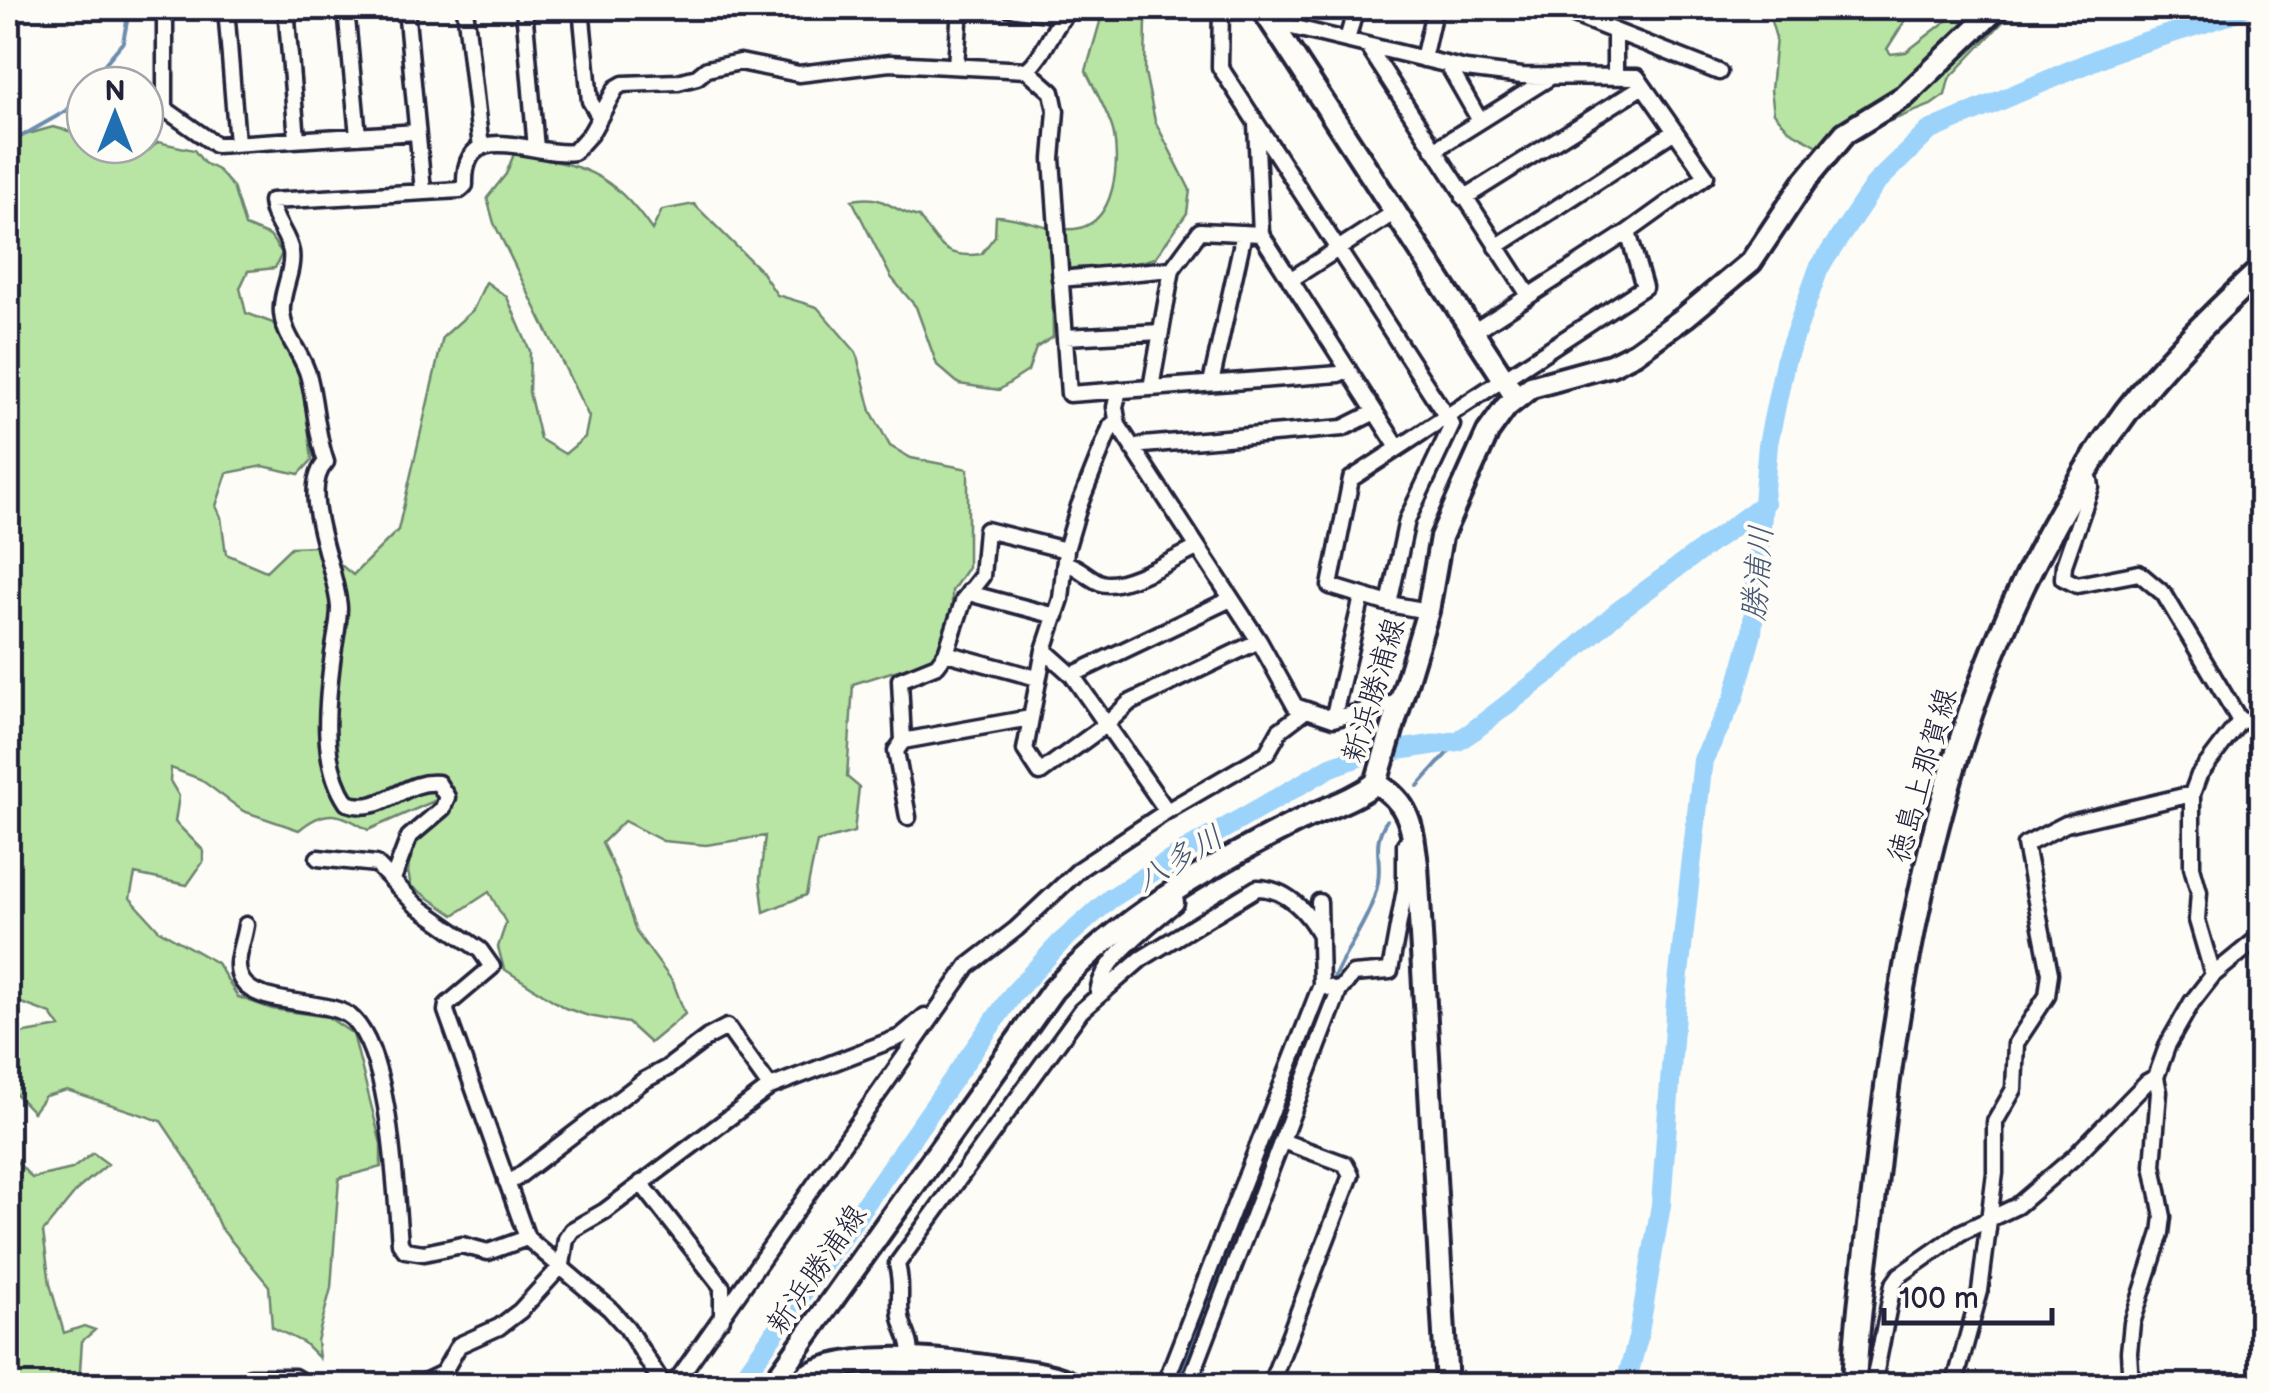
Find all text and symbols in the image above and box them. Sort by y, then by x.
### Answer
north arrow [65,65,165,165]
text: N [104,75,126,108]
water label: 勝浦川 [1735,524,1782,623]
street label: 新浜勝浦線 [1335,613,1413,767]
street label: 徳島上那賀線 [1881,684,1965,867]
water label: 八多川 [1129,818,1231,901]
street label: 新浜勝浦線 [759,1198,875,1341]
scale bar [1884,1263,2052,1325]
text: 100 m [1899,1281,1979,1317]

